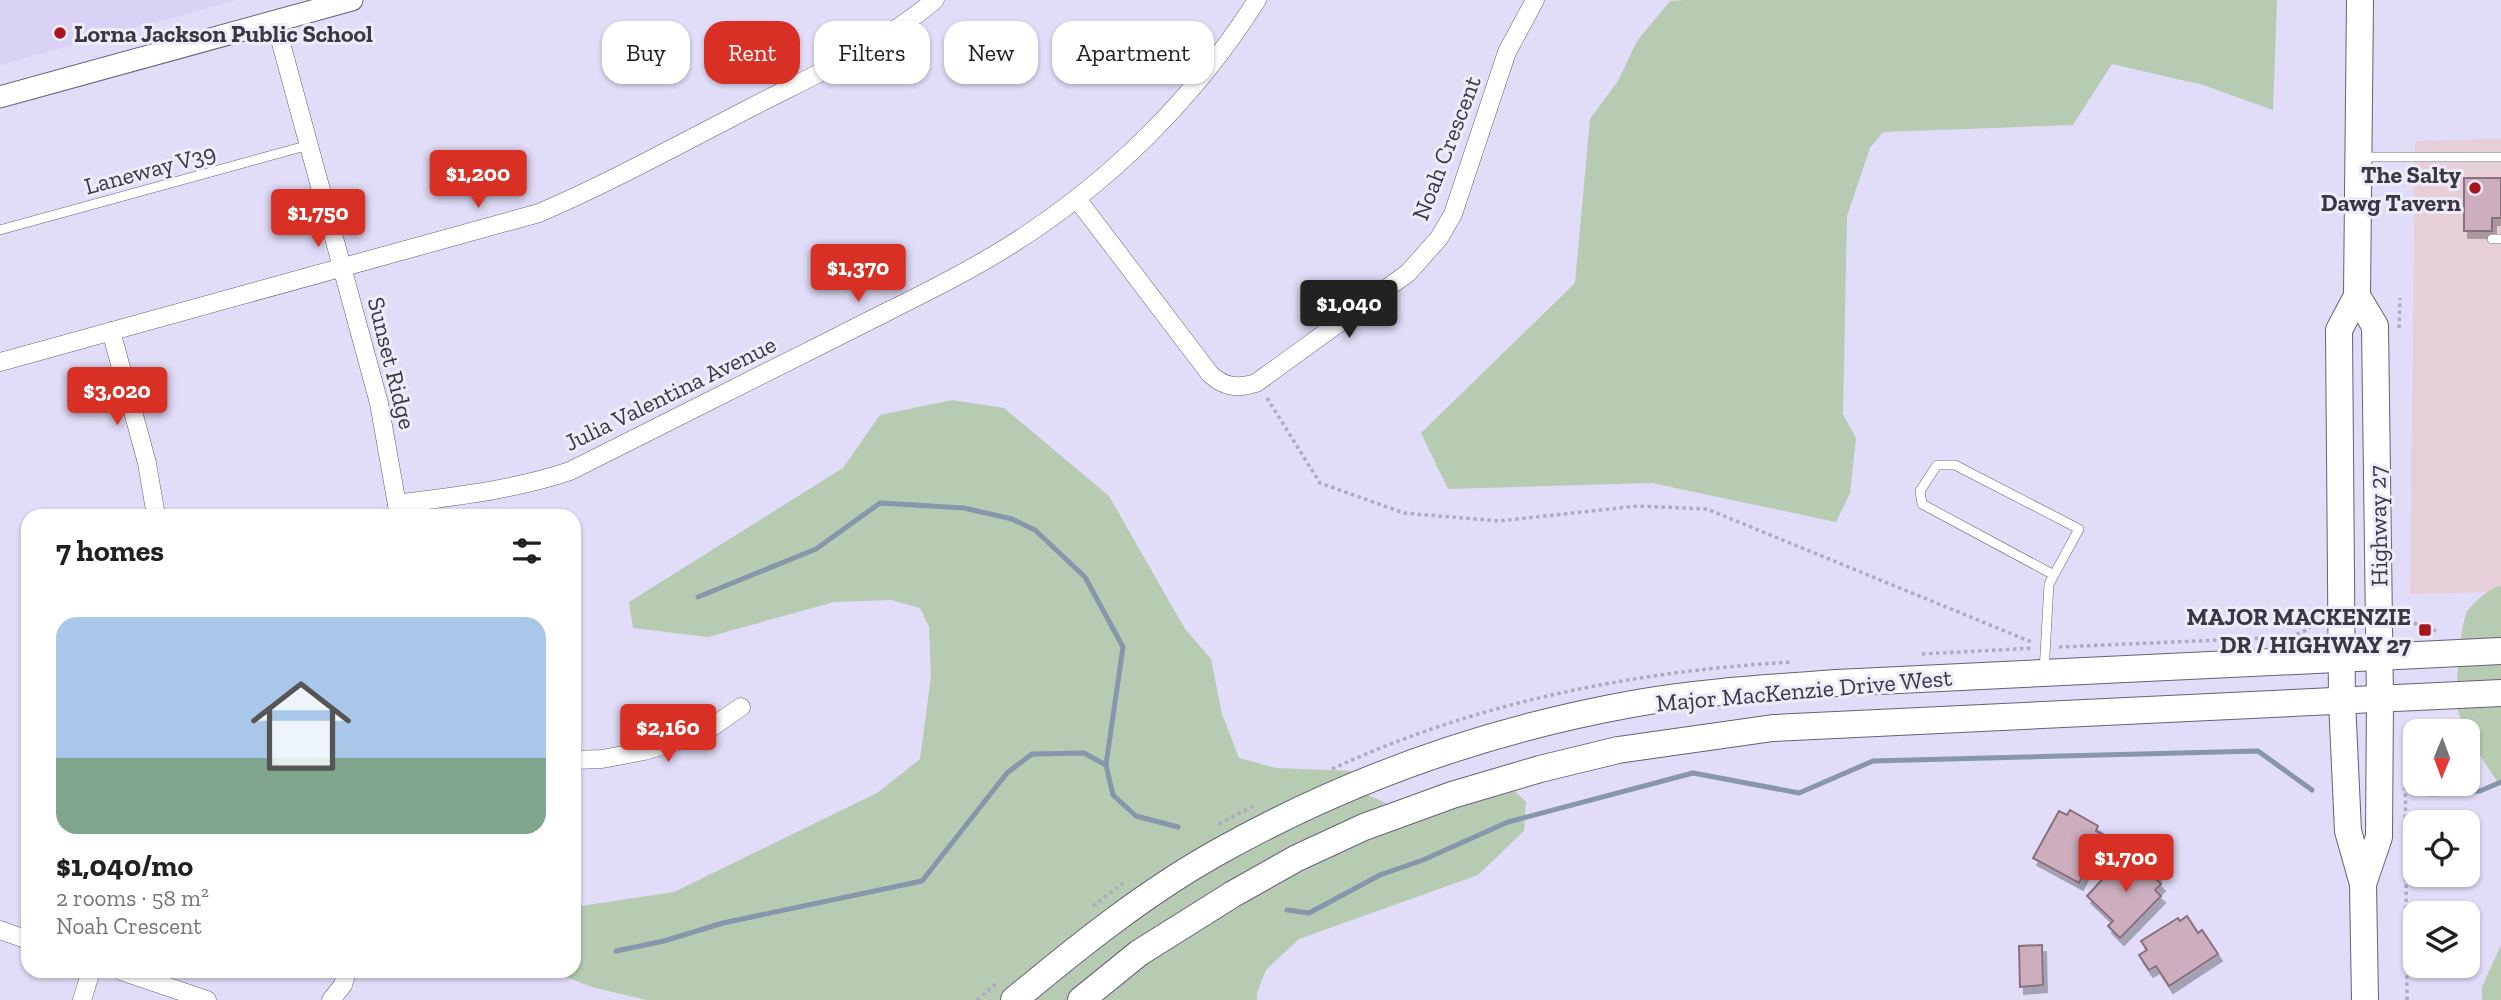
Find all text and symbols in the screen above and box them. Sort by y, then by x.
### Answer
place label: Lorna Jackson Public School [74,19,373,48]
chip: Buy [602,21,690,84]
chip: Rent [704,21,800,84]
chip: Filters [814,21,930,84]
chip: New [944,21,1038,84]
chip: Apartment [1052,21,1214,84]
marker: Lorna Jackson Public School [52,25,68,41]
street label: Noah Crescent [1405,72,1487,224]
street label: Laneway V39 [81,138,219,200]
pin: $1,200 [421,150,535,210]
text: $1,200 [446,159,510,187]
place label: The Salty Dawg Tavern [2321,160,2461,217]
marker: The Salty Dawg Tavern [2467,180,2483,196]
pin: $1,750 [261,190,375,249]
text: $1,750 [287,198,349,226]
pin: $1,370 [801,244,915,304]
text: $1,370 [827,253,889,281]
pin: $1,040 [1292,280,1406,340]
text: $1,040 [1316,289,1382,317]
street label: Sunset Ridge [362,294,422,432]
street label: Julia Valentina Avenue [559,329,781,457]
pin: $3,020 [60,368,174,427]
text: $3,020 [83,376,151,404]
street label: Highway 27 [2362,465,2394,587]
icon: filters [508,532,546,570]
text: 7 homes [56,533,164,569]
place label: MAJOR MACKENZIE DR / HIGHWAY 27 [2186,602,2411,659]
marker: MAJOR MACKENZIE DR / HIGHWAY 27 [2417,622,2433,638]
icon: home [238,663,364,789]
street label: Major MacKenzie Drive West [1655,663,1953,717]
pin: $2,160 [611,704,725,764]
text: $2,160 [636,713,700,741]
north arrow [2403,719,2480,796]
map controls [2403,719,2480,978]
button: locate [2403,810,2480,887]
pin: $1,700 [2069,834,2183,894]
text: $1,700 [2095,843,2157,871]
text: $1,040/mo [56,848,193,884]
text: 2 rooms · 58 m² [56,884,209,912]
button: layers [2403,901,2480,978]
text: Noah Crescent [56,912,202,940]

